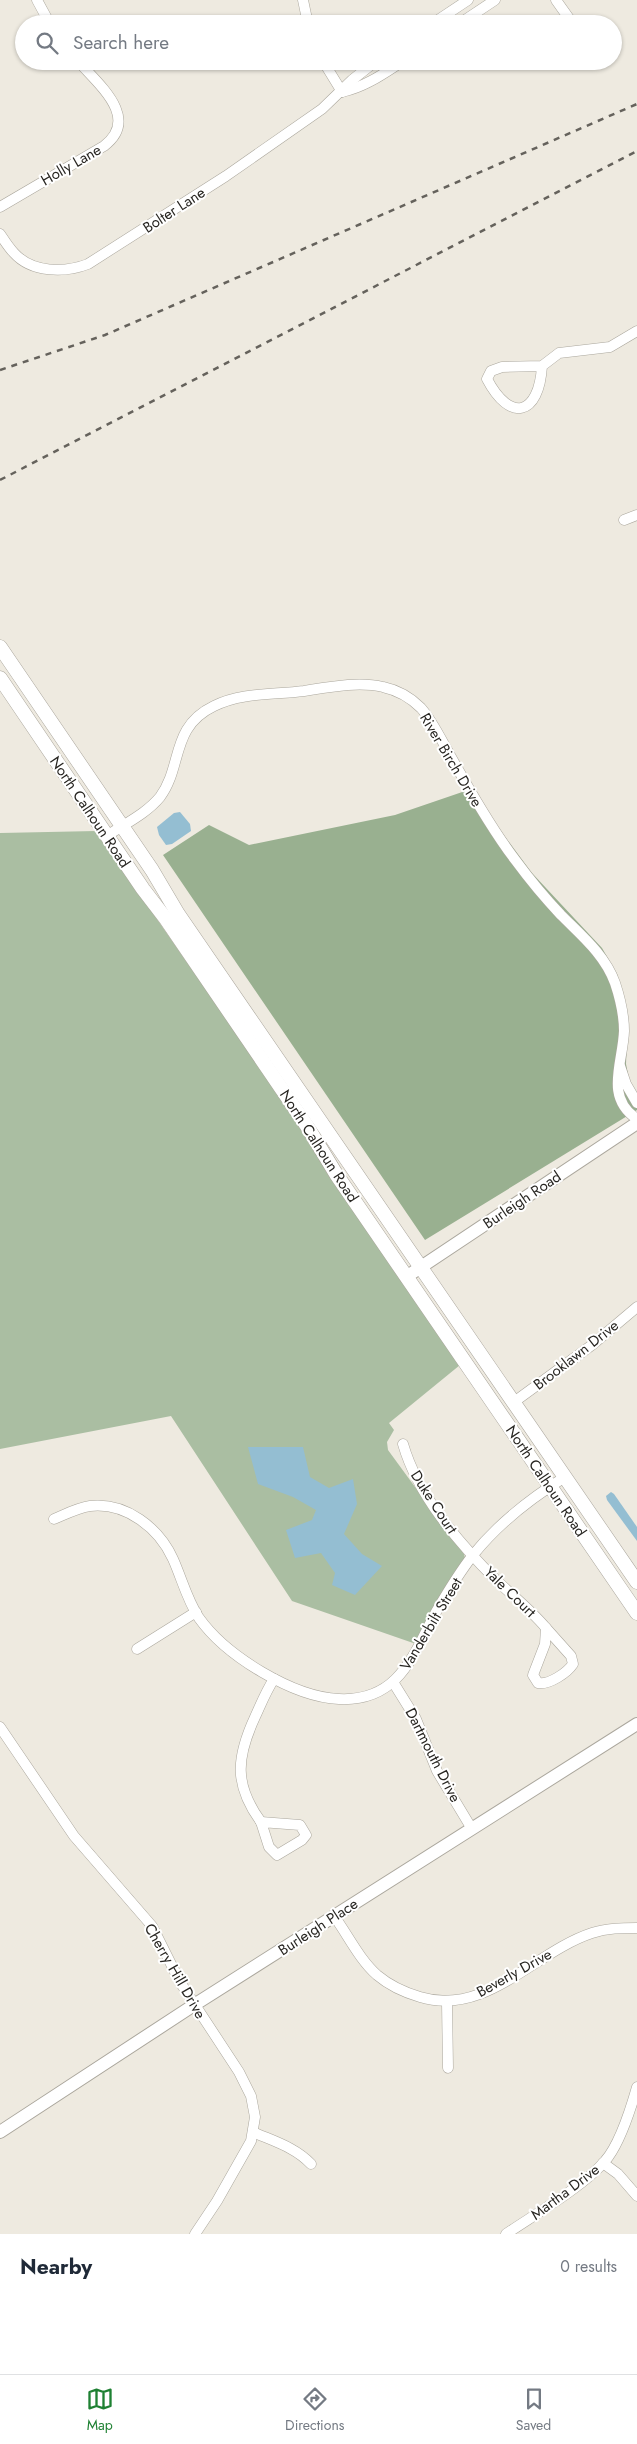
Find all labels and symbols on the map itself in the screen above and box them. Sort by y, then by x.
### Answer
street label: Holly Lane [37,139,106,191]
street label: Bolter Lane [138,181,210,238]
street label: River Birch Drive [414,709,488,811]
street label: North Calhoun Road [44,752,136,872]
street label: North Calhoun Road [274,1085,364,1207]
street label: Burleigh Road [479,1166,565,1234]
street label: Brooklawn Drive [529,1315,623,1395]
street label: North Calhoun Road [500,1421,592,1541]
street label: Duke Court [405,1466,463,1538]
street label: Yale Court [479,1562,541,1623]
street label: Vanderbilt Street [395,1573,468,1675]
street label: Dartmouth Drive [400,1704,466,1806]
street label: Burleigh Place [274,1893,362,1961]
street label: Cherry Hill Drive [139,1919,211,2023]
street label: Beverly Drive [472,1943,556,2003]
street label: Martha Drive [526,2159,604,2225]

